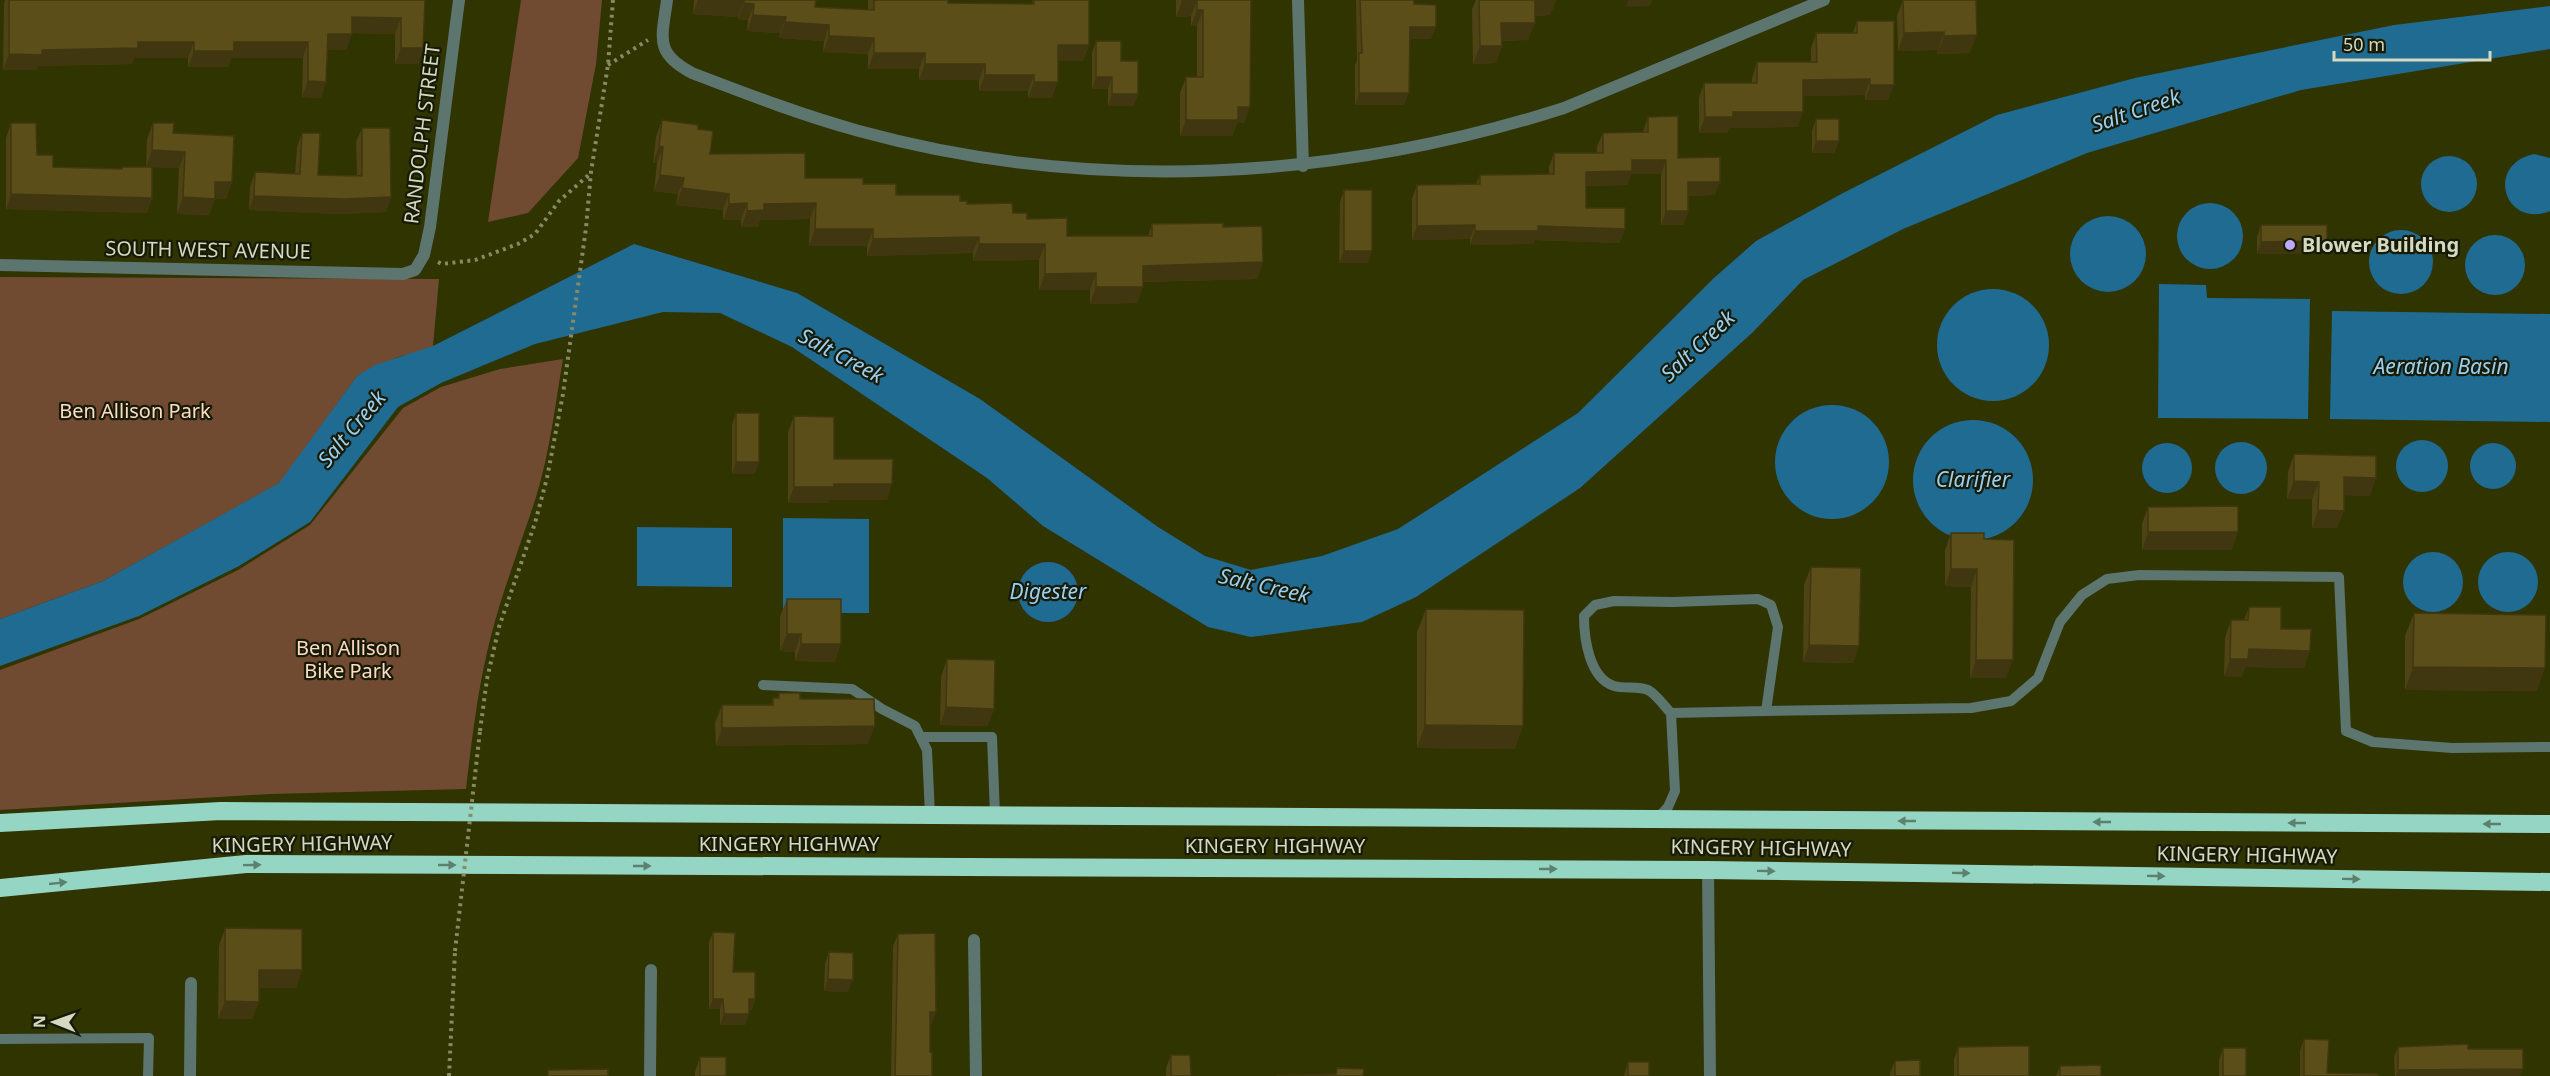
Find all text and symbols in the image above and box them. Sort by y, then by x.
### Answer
scale bar [2334,24,2490,62]
text: 50 m [2343,32,2385,56]
street label: RANDOLPH STREET [397,42,446,225]
water label: Salt Creek [2088,81,2185,138]
place label: Blower Building [2302,231,2459,258]
street label: SOUTH WEST AVENUE [105,234,311,265]
marker: Blower Building [2283,238,2297,252]
water label: Salt Creek [1654,303,1742,387]
water label: Salt Creek [794,321,890,390]
water label: Aeration Basin [2371,352,2509,380]
water label: Salt Creek [311,383,393,473]
park label: Ben Allison Park [59,397,211,424]
water label: Clarifier [1936,465,2012,493]
water label: Salt Creek [1216,561,1314,609]
water label: Digester [1010,577,1088,605]
park label: Ben Allison Bike Park [296,634,400,684]
one-way arrow [1897,816,1916,825]
one-way arrow [2092,817,2111,827]
one-way arrow [2287,818,2306,828]
one-way arrow [2482,819,2501,829]
street label: KINGERY HIGHWAY [211,828,393,859]
street label: KINGERY HIGHWAY [699,830,880,857]
street label: KINGERY HIGHWAY [1185,832,1366,859]
street label: KINGERY HIGHWAY [1670,832,1852,863]
street label: KINGERY HIGHWAY [2156,839,2338,870]
one-way arrow [243,860,262,869]
one-way arrow [438,860,457,870]
one-way arrow [633,861,652,871]
one-way arrow [1539,864,1558,874]
one-way arrow [1757,866,1776,875]
one-way arrow [1952,869,1971,878]
one-way arrow [2147,871,2166,881]
one-way arrow [2342,874,2361,884]
one-way arrow [49,878,68,888]
north arrow [24,992,84,1052]
text: N [28,1015,50,1028]

